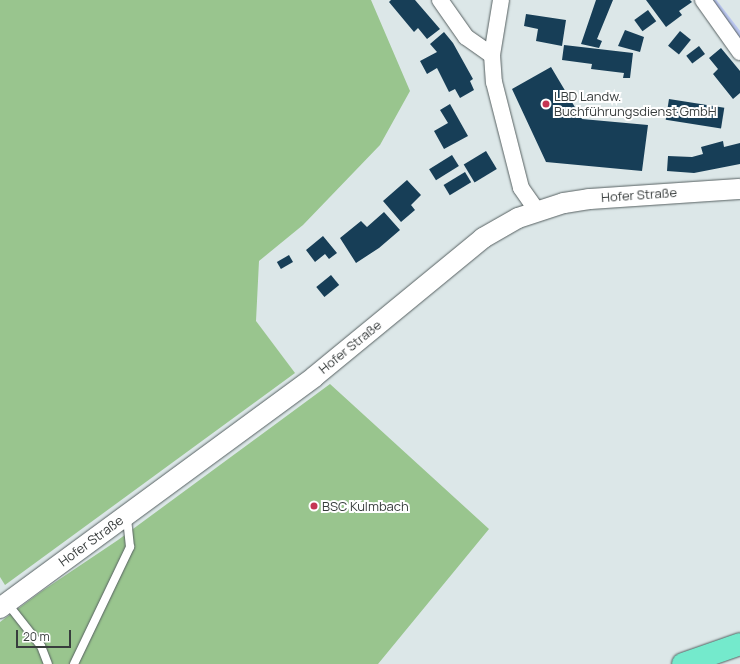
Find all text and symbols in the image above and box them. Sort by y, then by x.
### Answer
place label: LBD Landw. Buchführungsdienst GmbH [554,89,717,120]
marker: LBD Landw. Buchführungsdienst GmbH [541,99,551,109]
street label: Hofer Straße [601,185,677,205]
street label: Hofer Straße [316,317,384,377]
place label: BSC Kulmbach [322,498,409,514]
marker: BSC Kulmbach [309,501,319,511]
street label: Hofer Straße [56,512,126,570]
scale bar [18,622,73,648]
text: 20 m [23,628,50,645]

